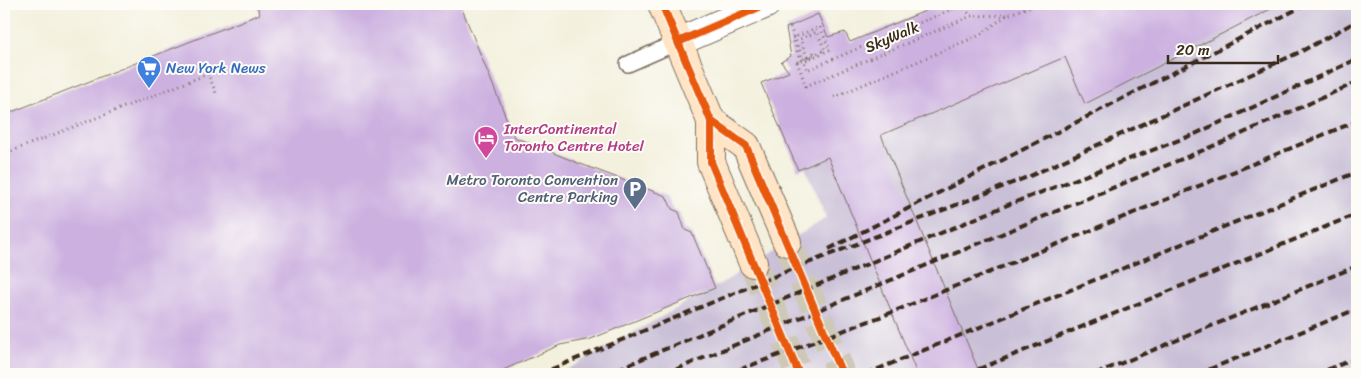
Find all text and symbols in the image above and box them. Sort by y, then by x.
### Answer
street label: SkyWalk [861,14,924,60]
scale bar [1168,32,1278,64]
text: 20 m [1176,37,1210,63]
supermarket icon: New York News [136,55,162,89]
place label: New York News [166,55,266,81]
place label: InterContinental Toronto Centre Hotel [503,116,645,159]
hotel icon: InterContinental Toronto Centre Hotel [473,125,499,159]
place label: Metro Toronto Convention Centre Parking [446,167,618,210]
parking icon: Metro Toronto Convention Centre Parking [622,176,648,210]

